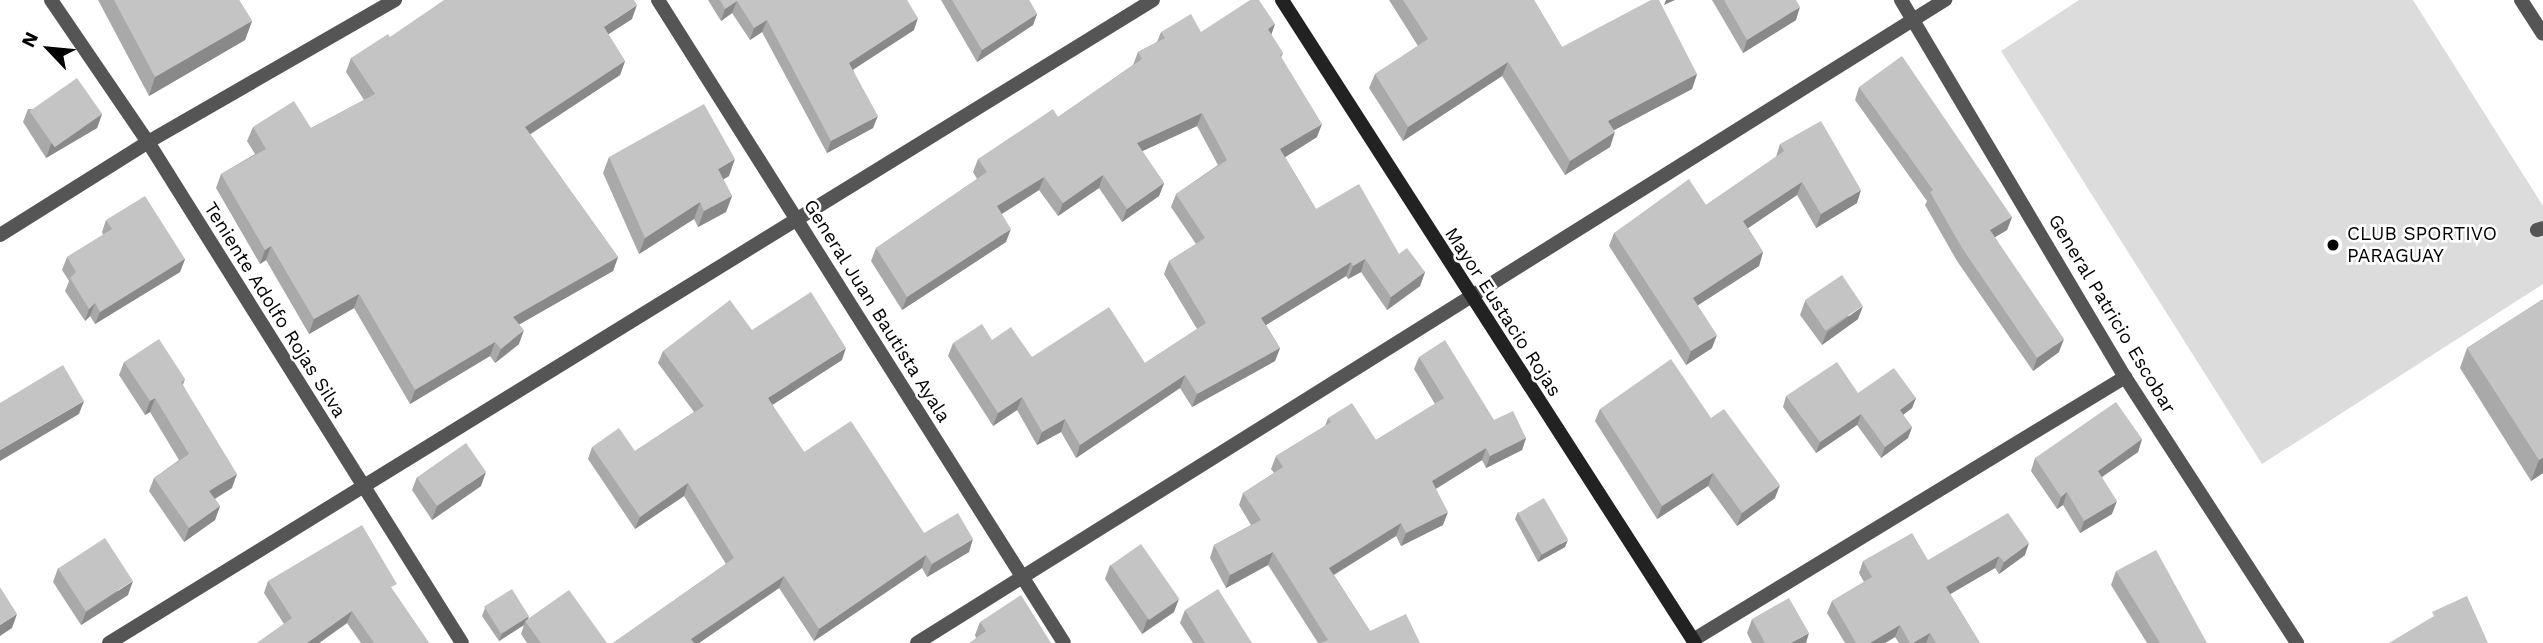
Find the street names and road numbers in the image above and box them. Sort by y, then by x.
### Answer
street label: General Juan Bautista Ayala [798,194,956,428]
street label: Teniente Adolfo Rojas Silva [199,198,351,422]
street label: General Patricio Escobar [2043,210,2181,418]
street label: Mayor Eustacio Rojas [1440,223,1566,401]

